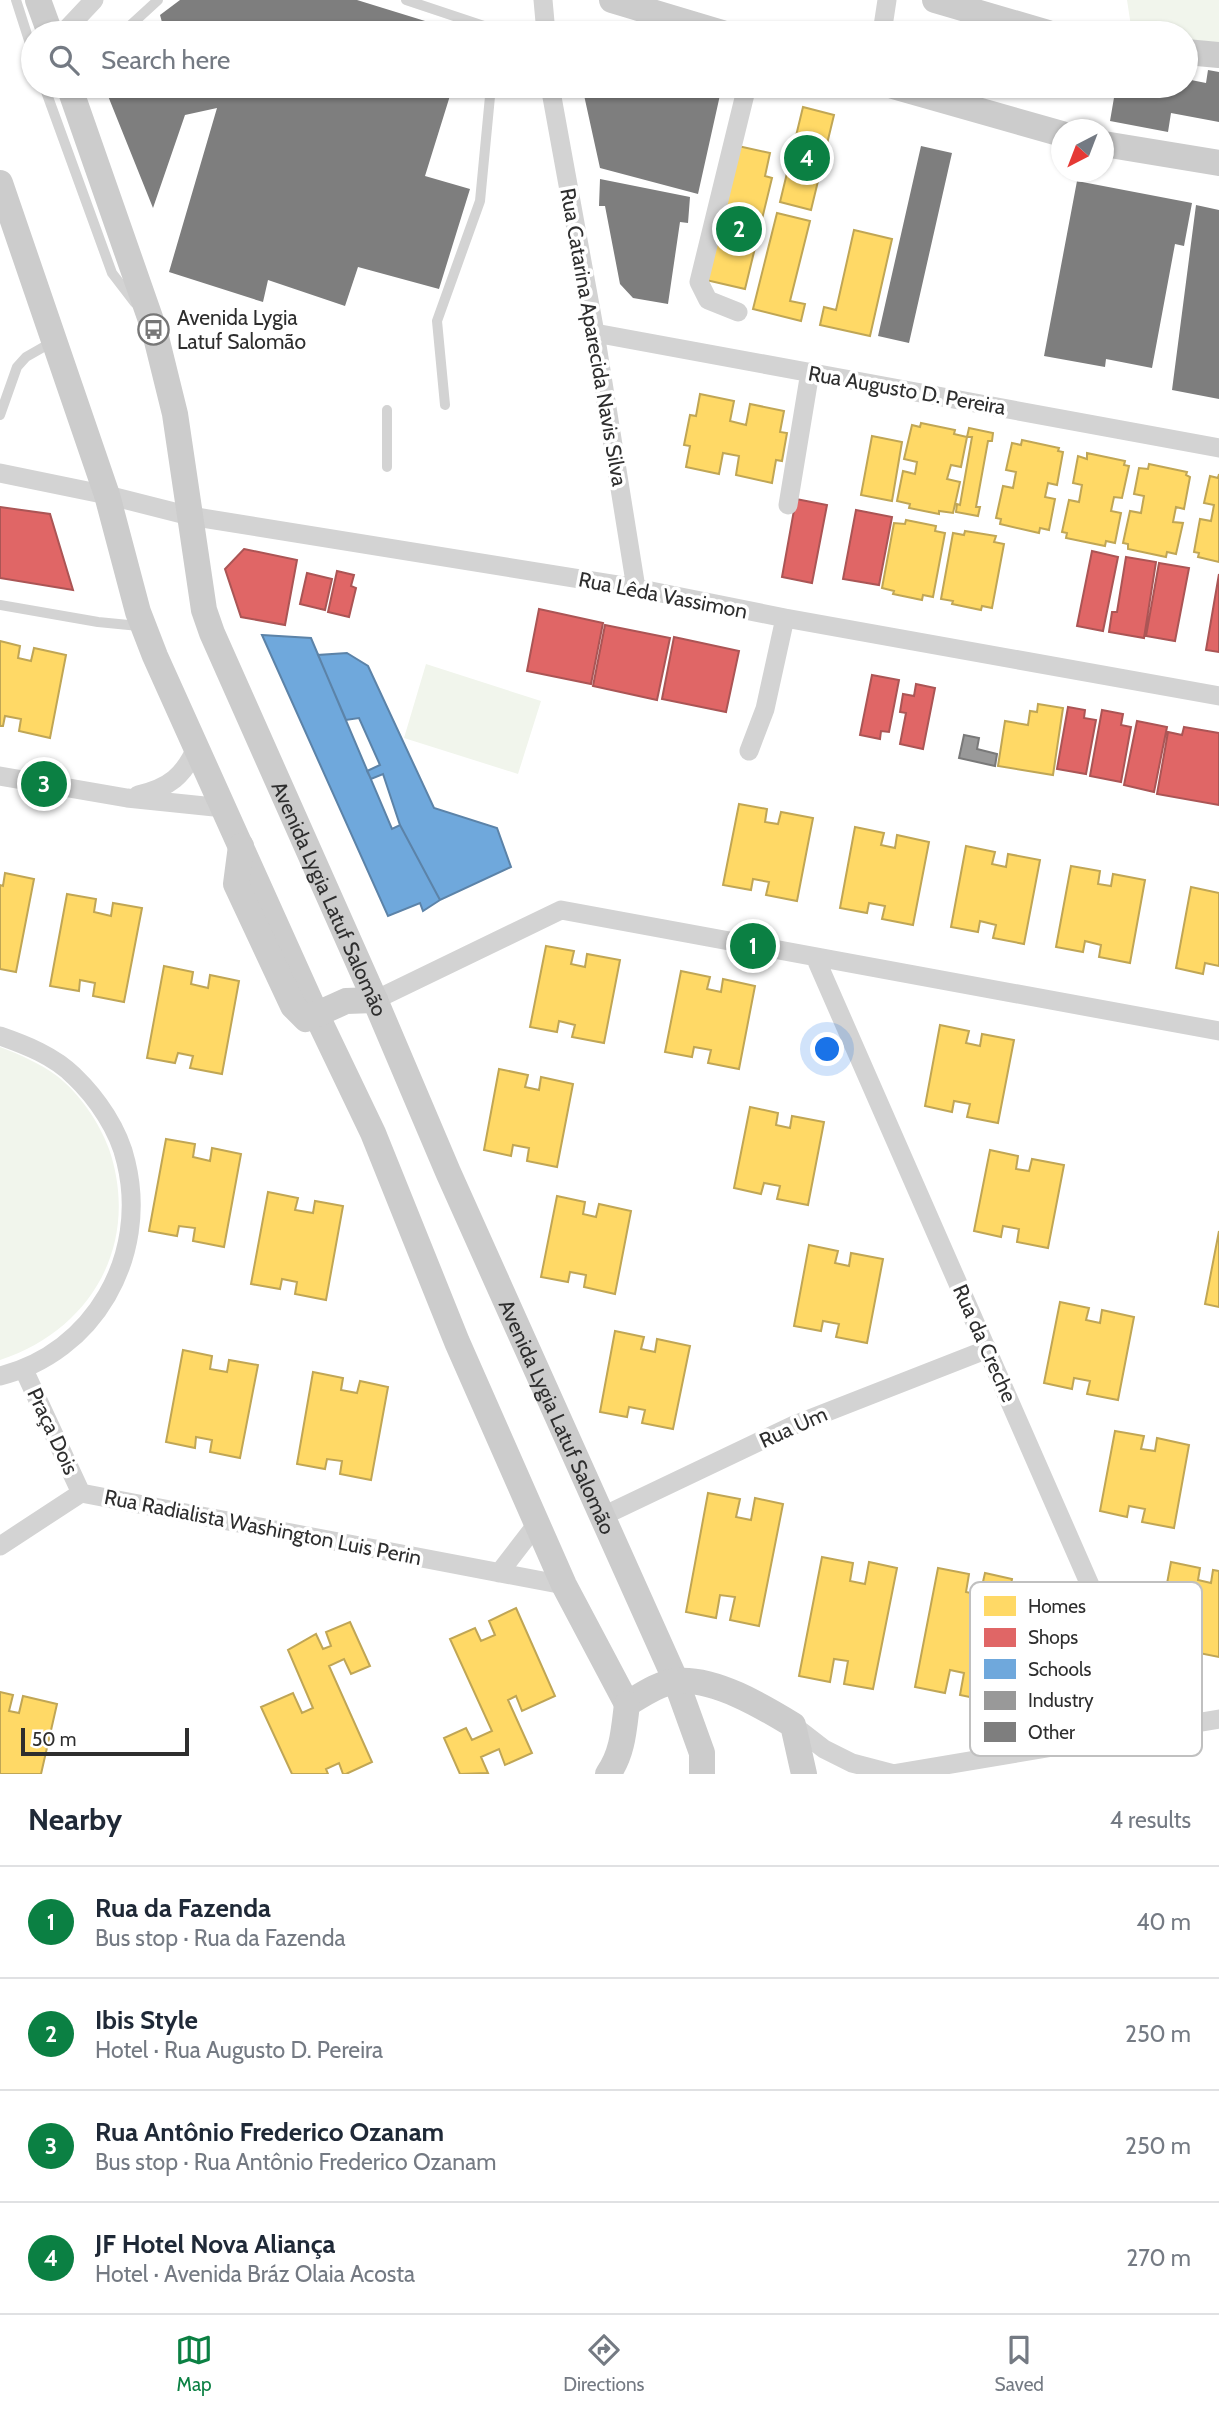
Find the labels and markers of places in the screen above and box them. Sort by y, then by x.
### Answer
pin: 4 [784,132,830,184]
pin: 2 [716,203,762,255]
place label: Avenida Lygia Latuf Salomão [177,305,306,354]
bus stop icon: Avenida Lygia Latuf Salomão [137,312,171,346]
pin: 3 [21,758,67,810]
pin: 1 [730,920,776,972]

